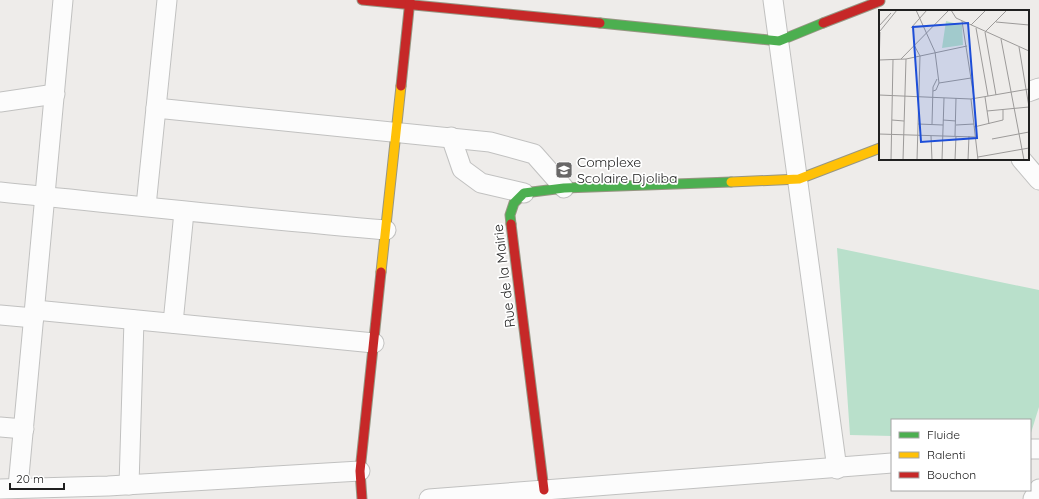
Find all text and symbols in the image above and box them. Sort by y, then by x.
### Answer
inset map [879,10,1029,160]
place label: Complexe Scolaire Djoliba [577,153,678,187]
school or university icon: Complexe Scolaire Djoliba [554,160,574,180]
street label: Rue de la Mairie [489,223,519,329]
legend [891,419,1031,491]
text: Fluide [927,427,960,442]
text: Ralenti [927,447,965,462]
scale bar [10,465,64,491]
text: Bouchon [927,467,976,482]
text: 20 m [16,471,44,486]

